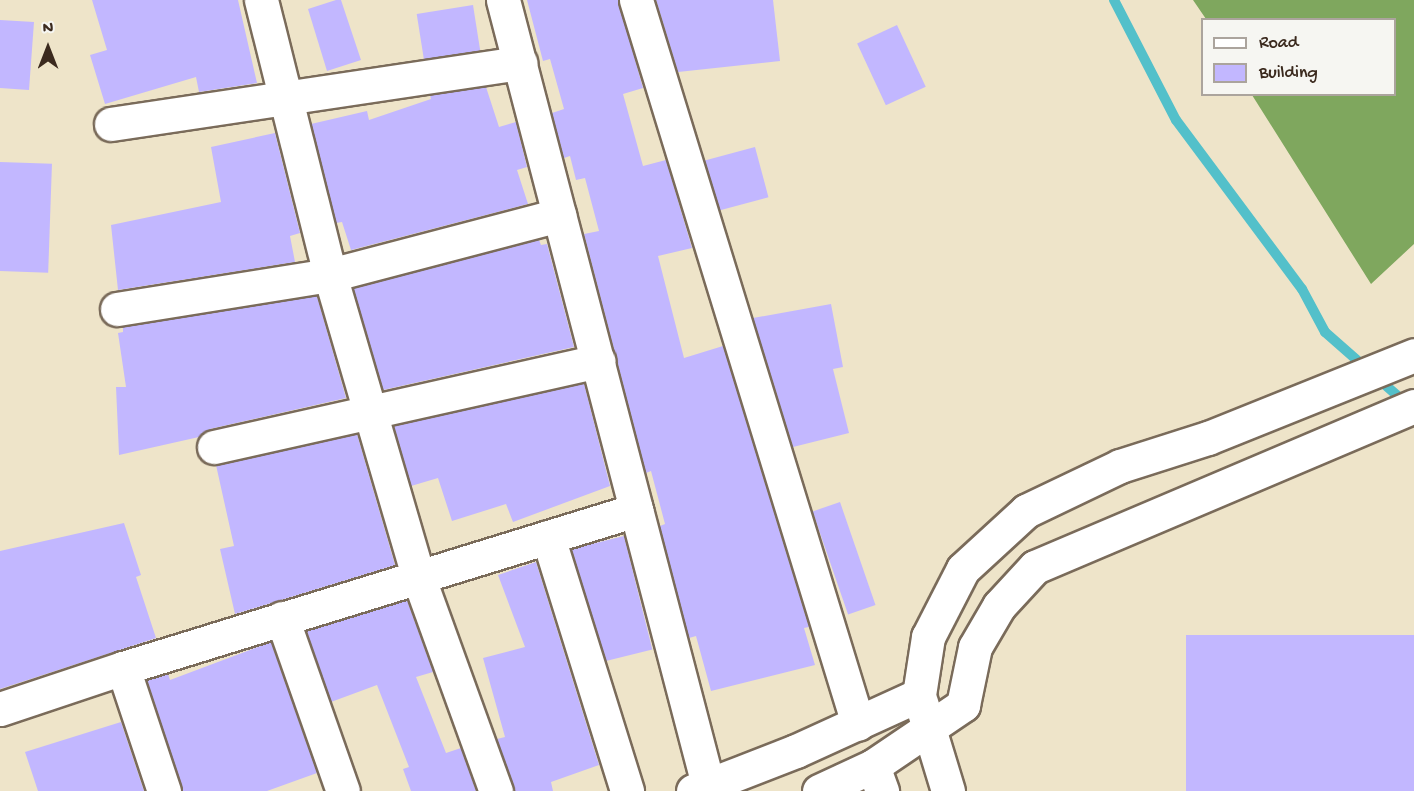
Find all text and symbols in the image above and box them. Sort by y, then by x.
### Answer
north arrow [18,18,78,78]
legend [1201,18,1396,96]
text: N [43,20,53,39]
text: Road [1259,33,1298,54]
text: Building [1259,63,1318,84]

